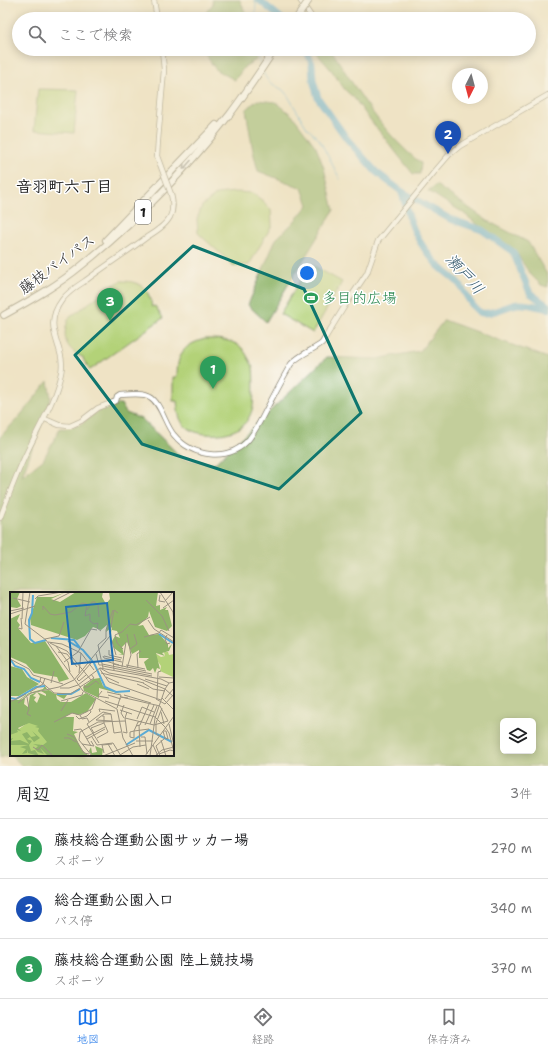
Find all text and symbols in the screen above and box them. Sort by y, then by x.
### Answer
search box [12,12,536,56]
icon: search [26,23,48,45]
text: ここで検索 [58,25,133,45]
north arrow [452,68,488,104]
pin: 2 [435,121,461,154]
one-way arrow [183,160,192,170]
district label: 音羽町六丁目 [16,176,112,197]
road number: 1 [135,200,151,224]
street label: 藤枝バイパス [15,230,99,298]
water label: 瀬戸川 [441,249,489,299]
your location [297,263,317,283]
pin: 3 [97,288,123,321]
place label: 多目的広場 [322,288,397,308]
sports icon: 多目的広場 [303,290,319,306]
pin: 1 [200,356,226,389]
inset map [10,592,174,756]
map controls [500,718,536,754]
button: layers [500,718,536,754]
text: 周辺 [16,783,50,805]
text: 3件 [510,785,532,802]
text: 藤枝総合運動公園サッカー場 [54,830,249,850]
text: 1 [26,840,32,857]
text: 270 m [490,840,532,857]
text: スポーツ [54,852,106,869]
text: 総合運動公園入口 [54,890,174,910]
text: 2 [24,900,34,917]
text: 340 m [490,900,532,917]
text: バス停 [54,912,93,929]
text: 藤枝総合運動公園 陸上競技場 [54,950,254,970]
text: 3 [24,960,34,977]
text: 370 m [490,960,532,977]
text: スポーツ [54,972,106,989]
tab: 地図 [77,1006,99,1047]
tab: 経路 [252,1006,274,1047]
tab: 保存済み [427,1006,471,1047]

